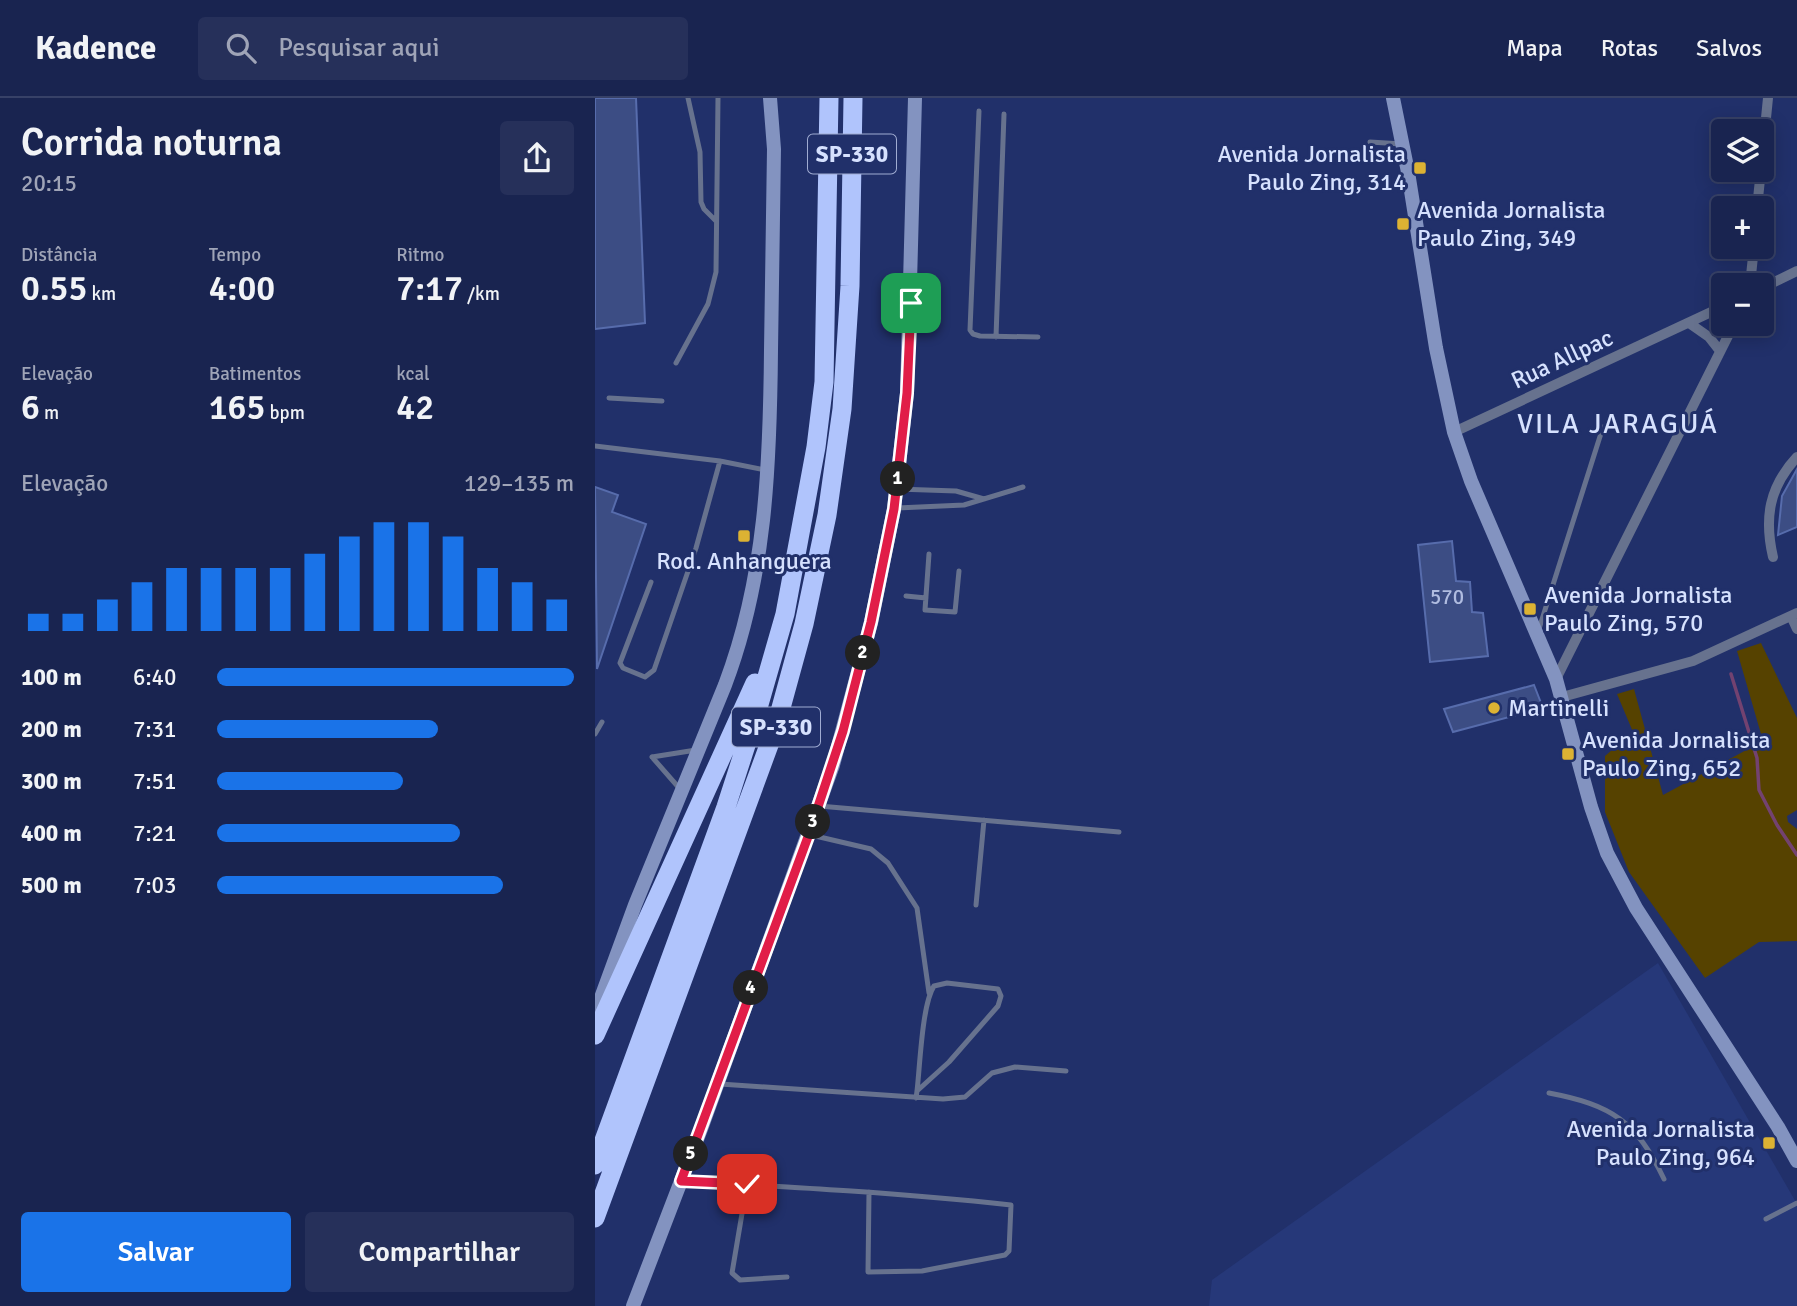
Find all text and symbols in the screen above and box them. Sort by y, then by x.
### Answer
search box [198,17,688,80]
text: Kadence [35,28,156,69]
icon: search [222,29,260,67]
text: Pesquisar aqui [278,32,439,64]
text: Mapa [1506,33,1563,63]
text: Rotas [1601,33,1658,63]
text: Salvos [1696,33,1762,63]
text: Corrida noturna [21,119,282,166]
map controls [1711,119,1774,336]
button: layers [1711,119,1774,182]
button: share [500,121,574,195]
road number: SP-330 [808,134,896,174]
place label: Avenida Jornalista Paulo Zing, 314 [1217,139,1406,197]
marker: Avenida Jornalista Paulo Zing, 314 [1412,160,1428,176]
text: 20:15 [21,169,77,198]
place label: Avenida Jornalista Paulo Zing, 349 [1417,195,1606,253]
button: + [1711,196,1774,259]
marker: Avenida Jornalista Paulo Zing, 349 [1395,216,1411,232]
text: Distância [21,243,97,267]
text: Tempo [209,243,261,267]
text: Ritmo [396,243,444,267]
text: 0.55 [21,267,87,310]
text: 4:00 [209,267,275,310]
text: 7:17 [396,267,463,310]
pin [881,273,941,333]
button: − [1711,273,1774,336]
text: km [87,282,116,306]
text: /km [463,282,500,306]
icon: arrive [892,284,930,322]
street label: Rua Allpac [1506,322,1618,396]
text: Elevação [21,362,93,386]
text: Batimentos [209,362,301,386]
text: kcal [396,362,430,386]
text: 6 [21,386,40,429]
text: 165 [209,386,265,429]
text: 42 [396,386,434,429]
text: m [40,401,59,425]
text: bpm [265,401,305,425]
district label: VILA JARAGUÁ [1517,407,1719,441]
pin: 1 [881,462,915,496]
text: 1 [892,466,903,490]
text: Elevação [21,469,108,498]
text: 129–135 m [464,469,574,498]
marker: Rod. Anhanguera [736,528,752,544]
place label: Rod. Anhanguera [656,546,832,576]
place label: Avenida Jornalista Paulo Zing, 570 [1544,580,1733,638]
house number: 570 [1430,584,1464,610]
marker: Avenida Jornalista Paulo Zing, 570 [1522,601,1538,617]
pin: 2 [845,636,881,670]
text: 2 [857,640,868,664]
text: 100 m [21,663,82,692]
text: 6:40 [133,663,176,692]
place label: Martinelli [1508,693,1609,723]
marker: Martinelli [1486,700,1502,716]
road number: SP-330 [732,708,820,747]
text: 200 m [21,715,82,744]
text: 7:31 [133,715,176,744]
place label: Avenida Jornalista Paulo Zing, 652 [1582,725,1771,783]
marker: Avenida Jornalista Paulo Zing, 652 [1560,746,1576,762]
text: 300 m [21,767,82,796]
text: 7:51 [133,767,176,796]
pin: 3 [795,804,830,840]
text: 3 [807,809,818,833]
text: 400 m [21,819,82,848]
text: 7:21 [133,819,176,848]
text: 500 m [21,871,82,900]
text: 7:03 [133,871,176,900]
pin: 4 [733,970,769,1006]
text: 4 [745,975,756,999]
place label: Avenida Jornalista Paulo Zing, 964 [1566,1114,1755,1172]
marker: Avenida Jornalista Paulo Zing, 964 [1761,1135,1777,1151]
pin: 5 [673,1136,709,1172]
text: 5 [685,1141,696,1165]
pin [717,1154,777,1214]
icon: check [728,1165,766,1203]
button: Salvar [21,1212,291,1292]
button: Compartilhar [305,1212,574,1292]

